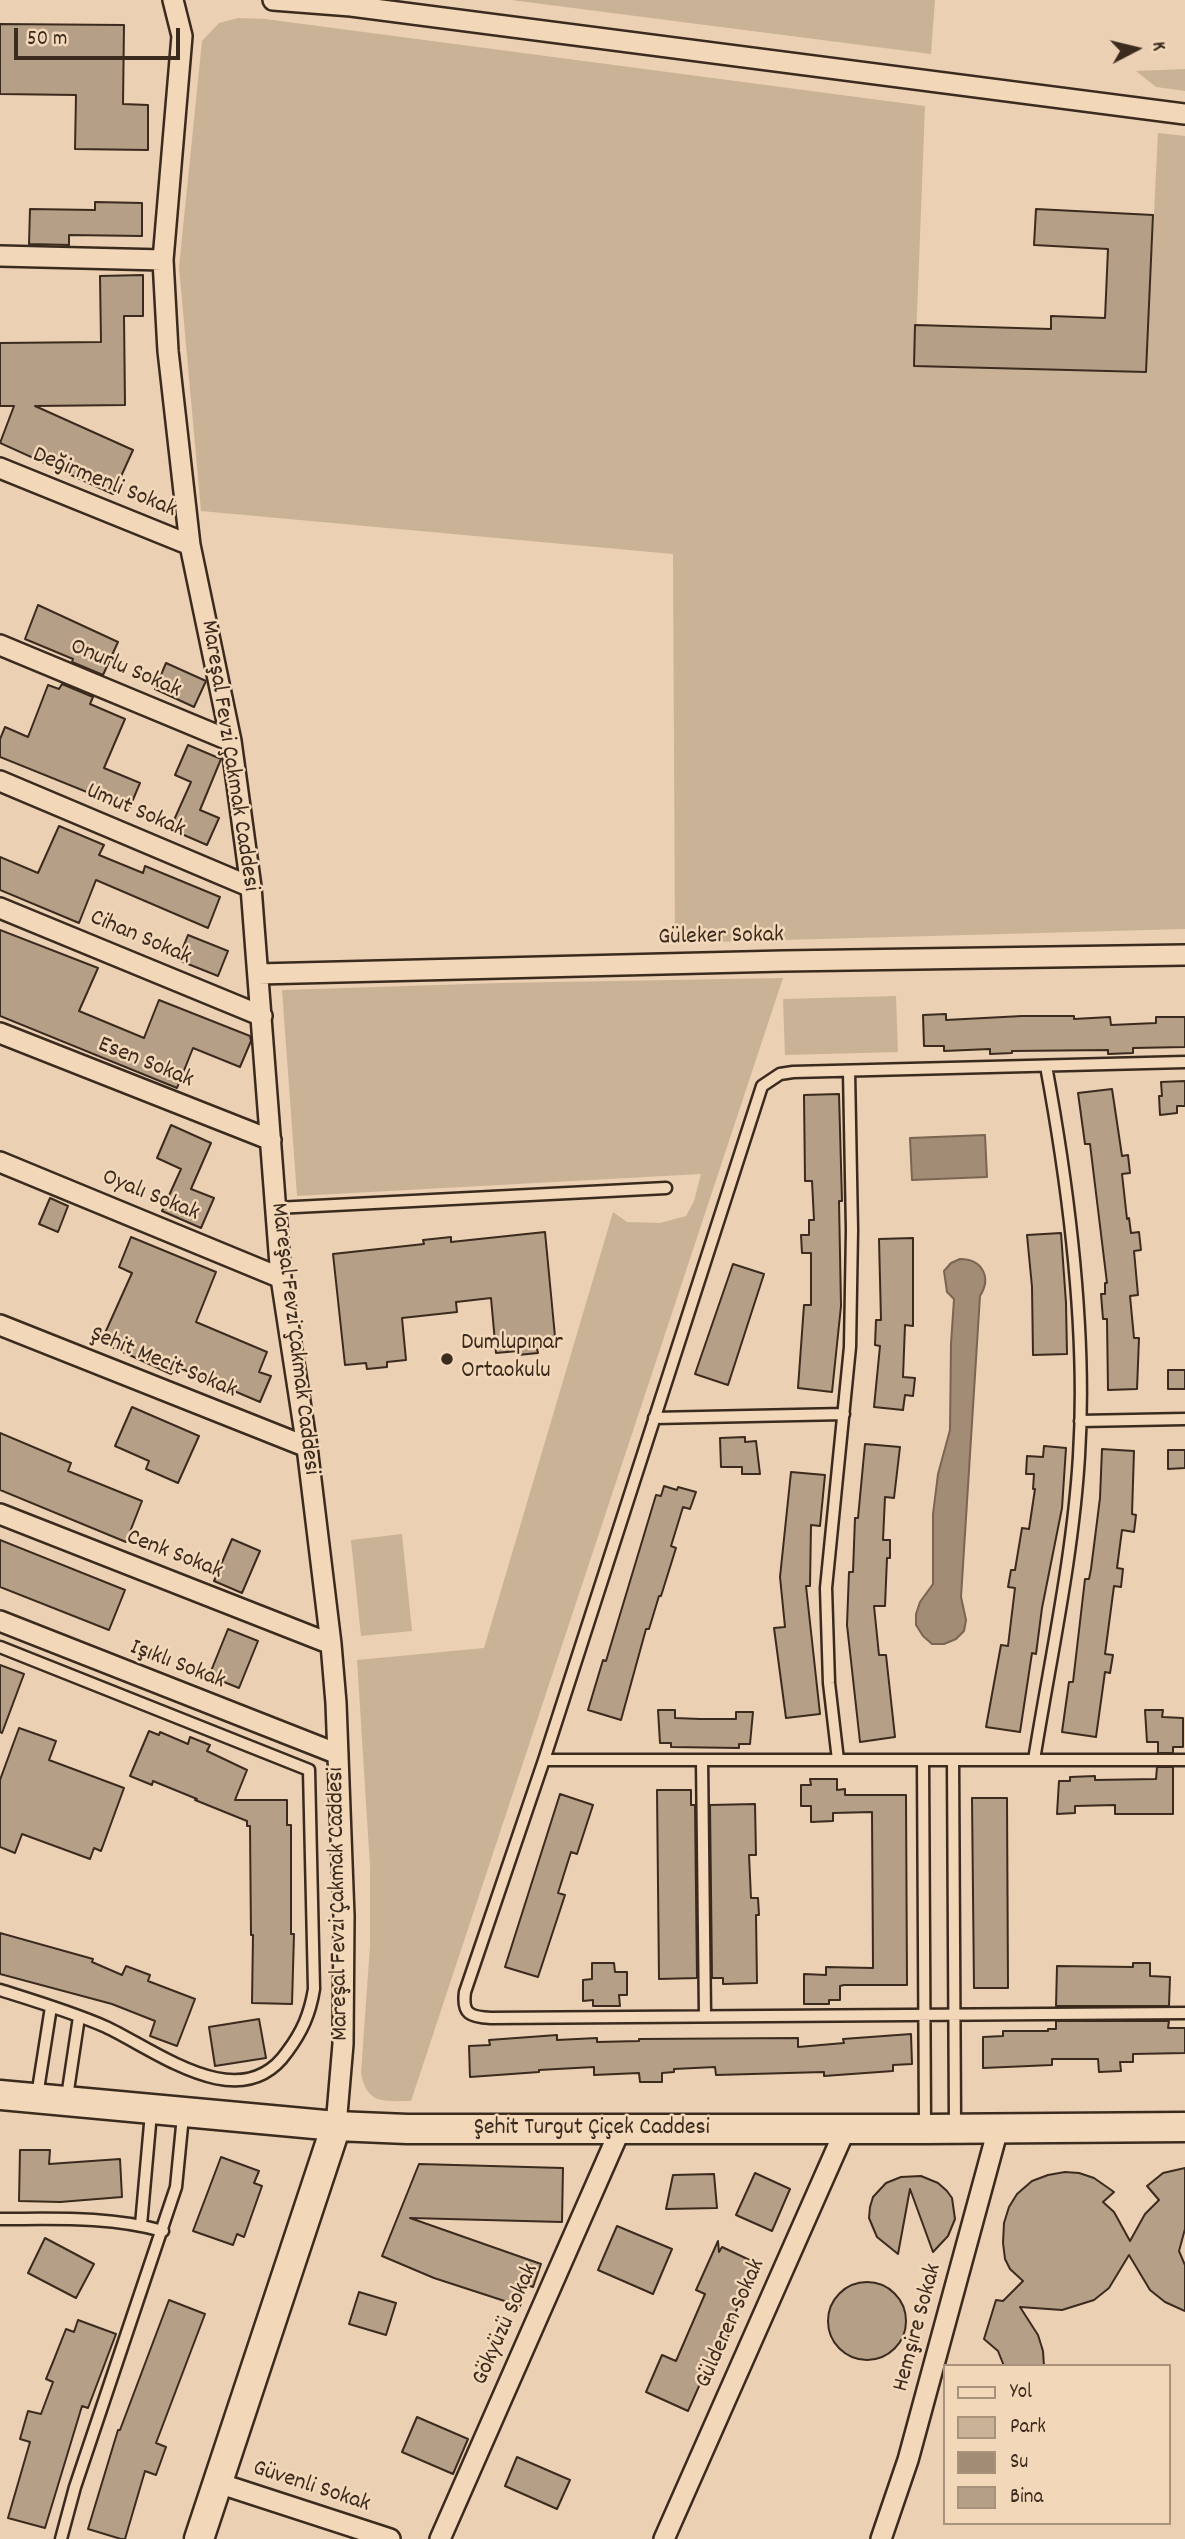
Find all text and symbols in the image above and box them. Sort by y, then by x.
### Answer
scale bar [18,14,184,58]
north arrow [1101,14,1171,84]
text: 50 m [27,25,67,55]
text: K [1143,40,1171,52]
street label: Değirmenli Sokak [28,442,180,526]
street label: Mareşal Fevzi Çakmak Caddesi [192,618,264,894]
street label: Onurlu Sokak [65,634,185,706]
street label: Umut Sokak [81,778,189,846]
street label: Cihan Sokak [85,905,195,973]
street label: Güleker Sokak [658,923,784,953]
street label: Esen Sokak [93,1032,197,1096]
street label: Oyalı Sokak [97,1164,203,1230]
street label: Mareşal Fevzi Çakmak Caddesi [262,1201,324,1477]
street label: Şehit Mecit Sokak [86,1322,240,1406]
place label: Dumlupınar Ortaokulu [461,1331,563,1387]
marker: Dumlupınar Ortaokulu [439,1351,455,1367]
street label: Cenk Sokak [122,1524,226,1588]
street label: Işıklı Sokak [125,1635,229,1697]
street label: Mareşal Fevzi Çakmak Caddesi [323,1767,357,2041]
street label: Şehit Turgut Çiçek Caddesi [474,2116,710,2144]
street label: Gülderen Sokak [691,2255,773,2393]
street label: Gökyüzü Sokak [467,2260,547,2390]
street label: Hemşire Sokak [888,2261,950,2395]
legend [944,2364,1171,2525]
text: Yol [1010,2378,1032,2408]
text: Park [1010,2413,1046,2443]
text: Su [1010,2448,1028,2478]
street label: Güvenli Sokak [249,2455,373,2521]
text: Bina [1010,2483,1043,2513]

